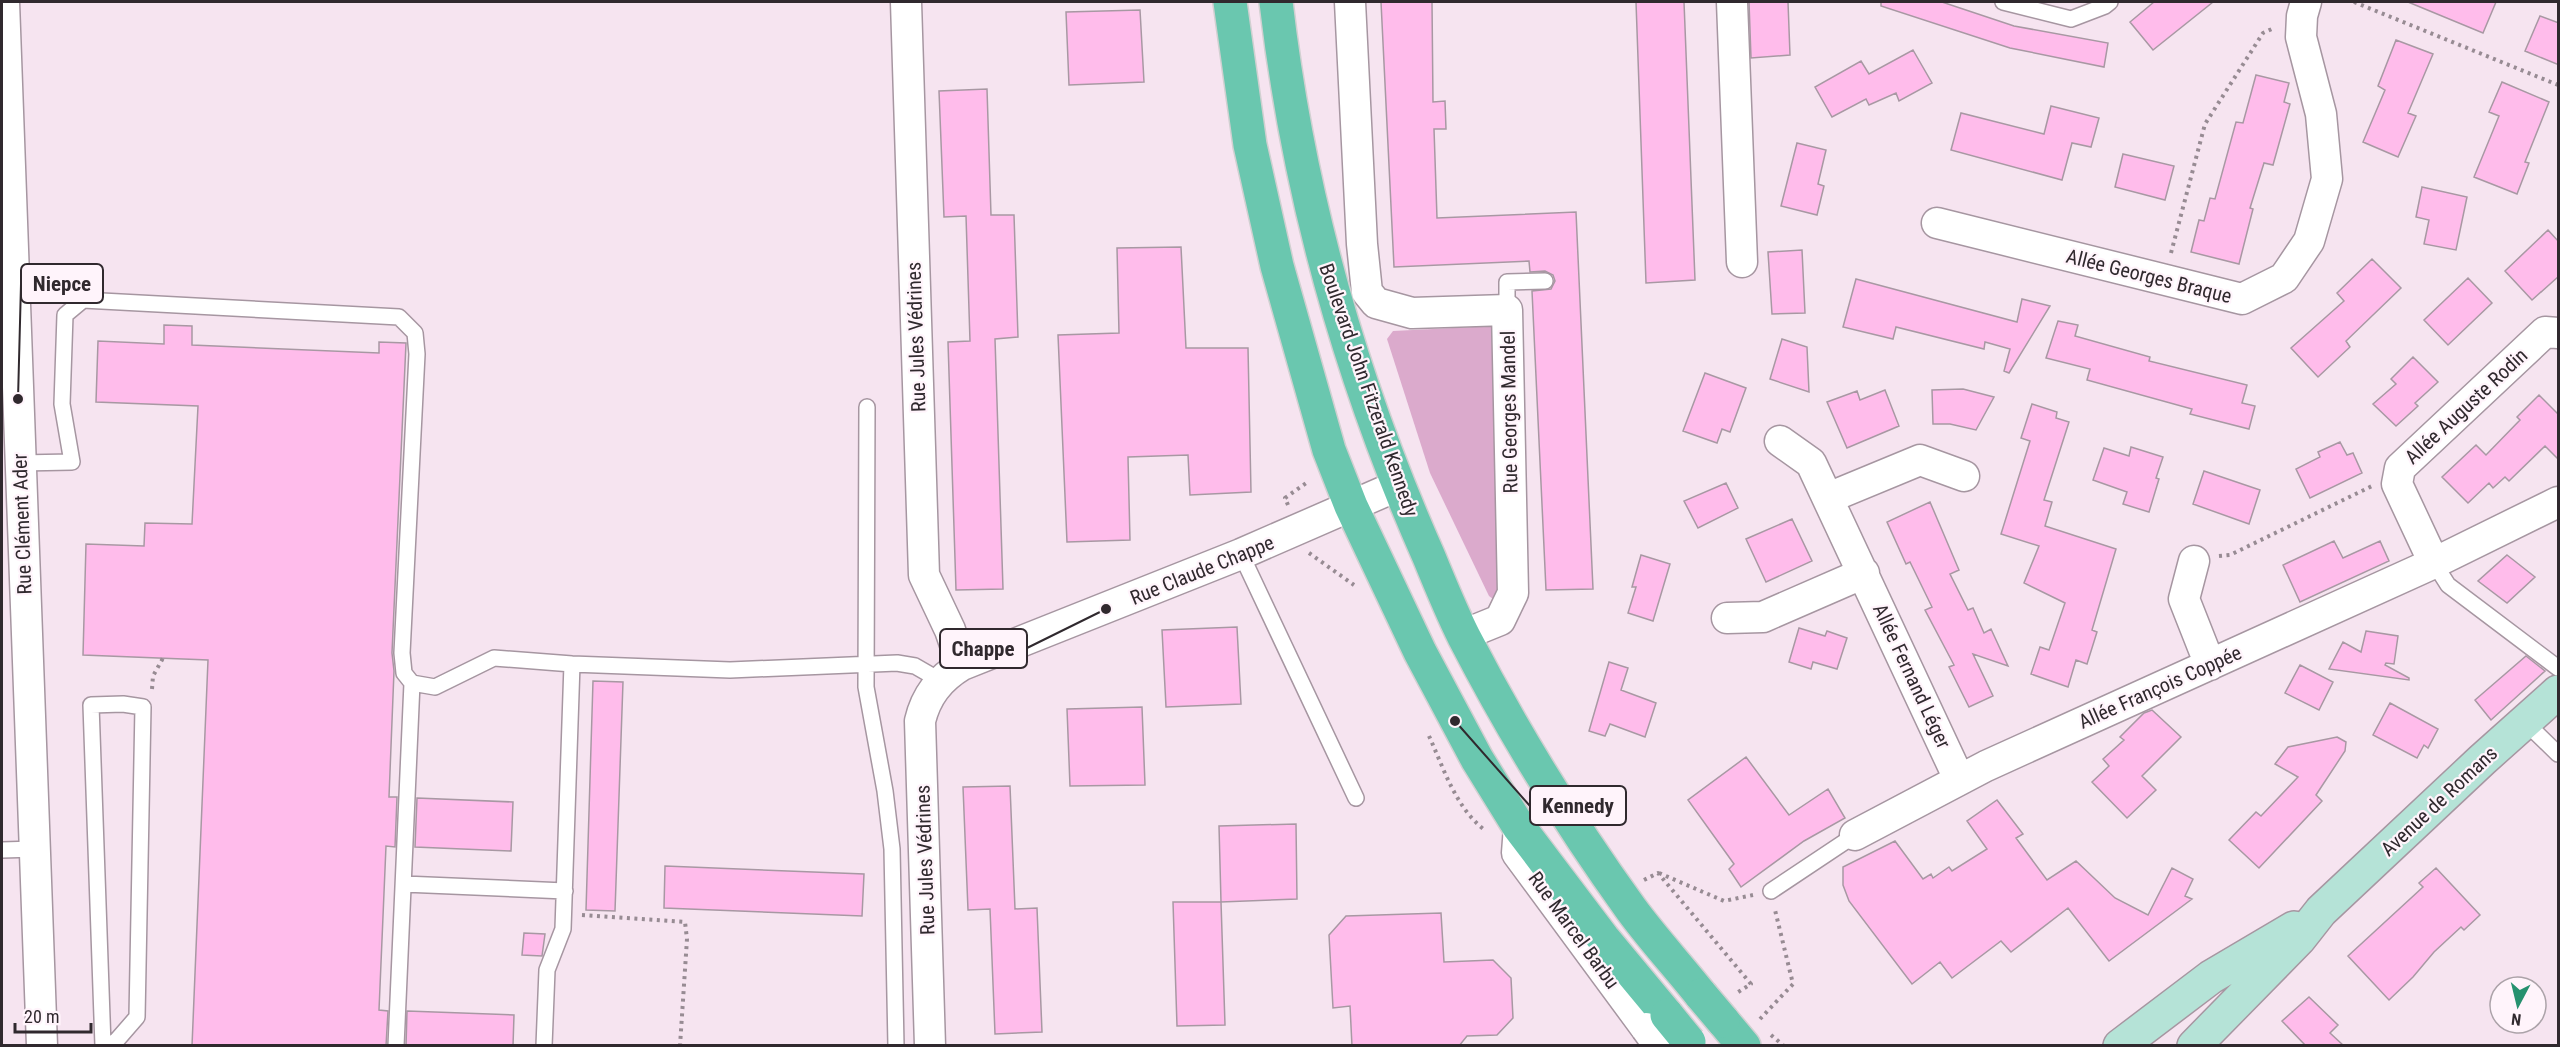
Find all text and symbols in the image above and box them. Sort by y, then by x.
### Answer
street label: Allée Georges Braque [2064,244,2234,308]
street label: Boulevard John Fitzerald Kennedy [1314,260,1424,520]
street label: Rue Jules Védrines [901,262,931,412]
callout: Niepce [21,264,103,303]
text: Niepce [33,272,91,296]
street label: Rue Georges Mandel [1496,330,1522,494]
street label: Allée Auguste Rodin [2400,343,2532,469]
street label: Rue Clément Ader [8,453,36,595]
street label: Rue Claude Chappe [1127,530,1277,610]
street label: Allée Fernand Léger [1868,600,1956,752]
callout: Chappe [940,629,1027,668]
text: Chappe [951,637,1015,661]
street label: Allée François Coppée [2075,640,2245,734]
street label: Avenue de Romans [2376,741,2502,861]
street label: Rue Jules Védrines [910,785,940,935]
callout: Kennedy [1530,786,1626,825]
text: Kennedy [1542,794,1615,818]
street label: Rue Marcel Barbu [1524,867,1624,993]
north arrow [2488,975,2548,1035]
scale bar [15,996,92,1034]
text: 20 m [24,1006,59,1027]
text: N [2510,1009,2522,1029]

